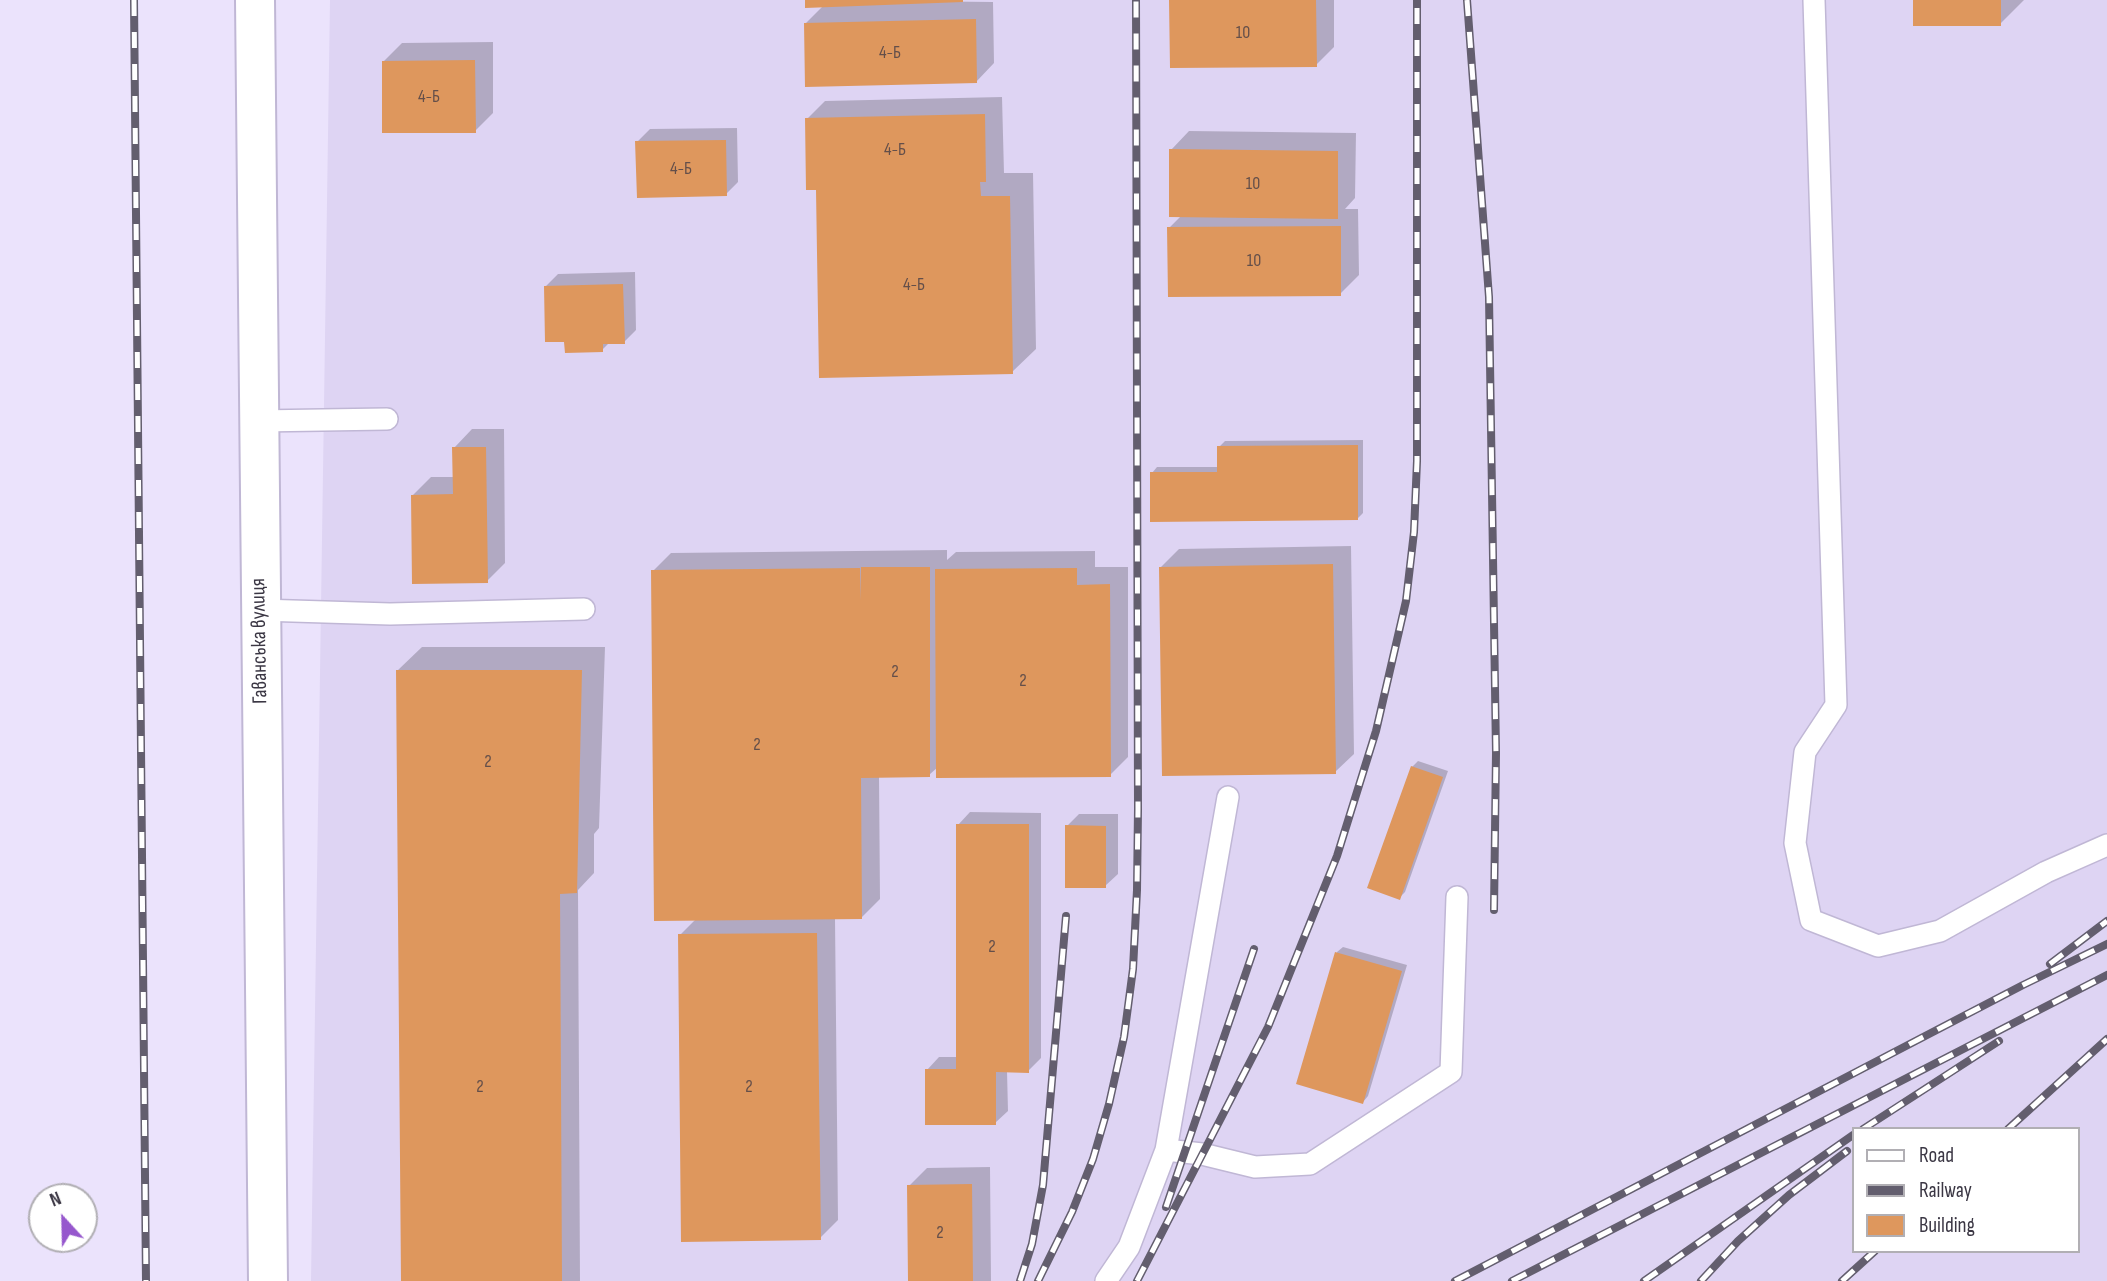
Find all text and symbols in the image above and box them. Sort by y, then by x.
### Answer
house number: 10 [1236,22,1250,44]
house number: 4-Б [879,42,901,64]
house number: 4-Б [418,86,440,108]
house number: 4-Б [884,139,906,161]
house number: 4-Б [670,158,692,180]
house number: 10 [1246,173,1260,195]
house number: 10 [1247,250,1261,272]
house number: 4-Б [903,274,925,296]
street label: Гаванська вулиця [246,578,274,704]
house number: 2 [891,661,899,683]
house number: 2 [1019,670,1027,692]
house number: 2 [753,734,761,756]
house number: 2 [484,751,492,773]
house number: 2 [988,936,996,958]
house number: 2 [476,1076,484,1098]
house number: 2 [745,1076,753,1098]
legend [1852,1127,2079,1253]
text: Road [1919,1143,1954,1168]
text: Railway [1919,1178,1972,1203]
north arrow [28,1183,98,1253]
text: N [47,1187,65,1212]
text: Building [1919,1213,1975,1238]
house number: 2 [936,1222,944,1244]

